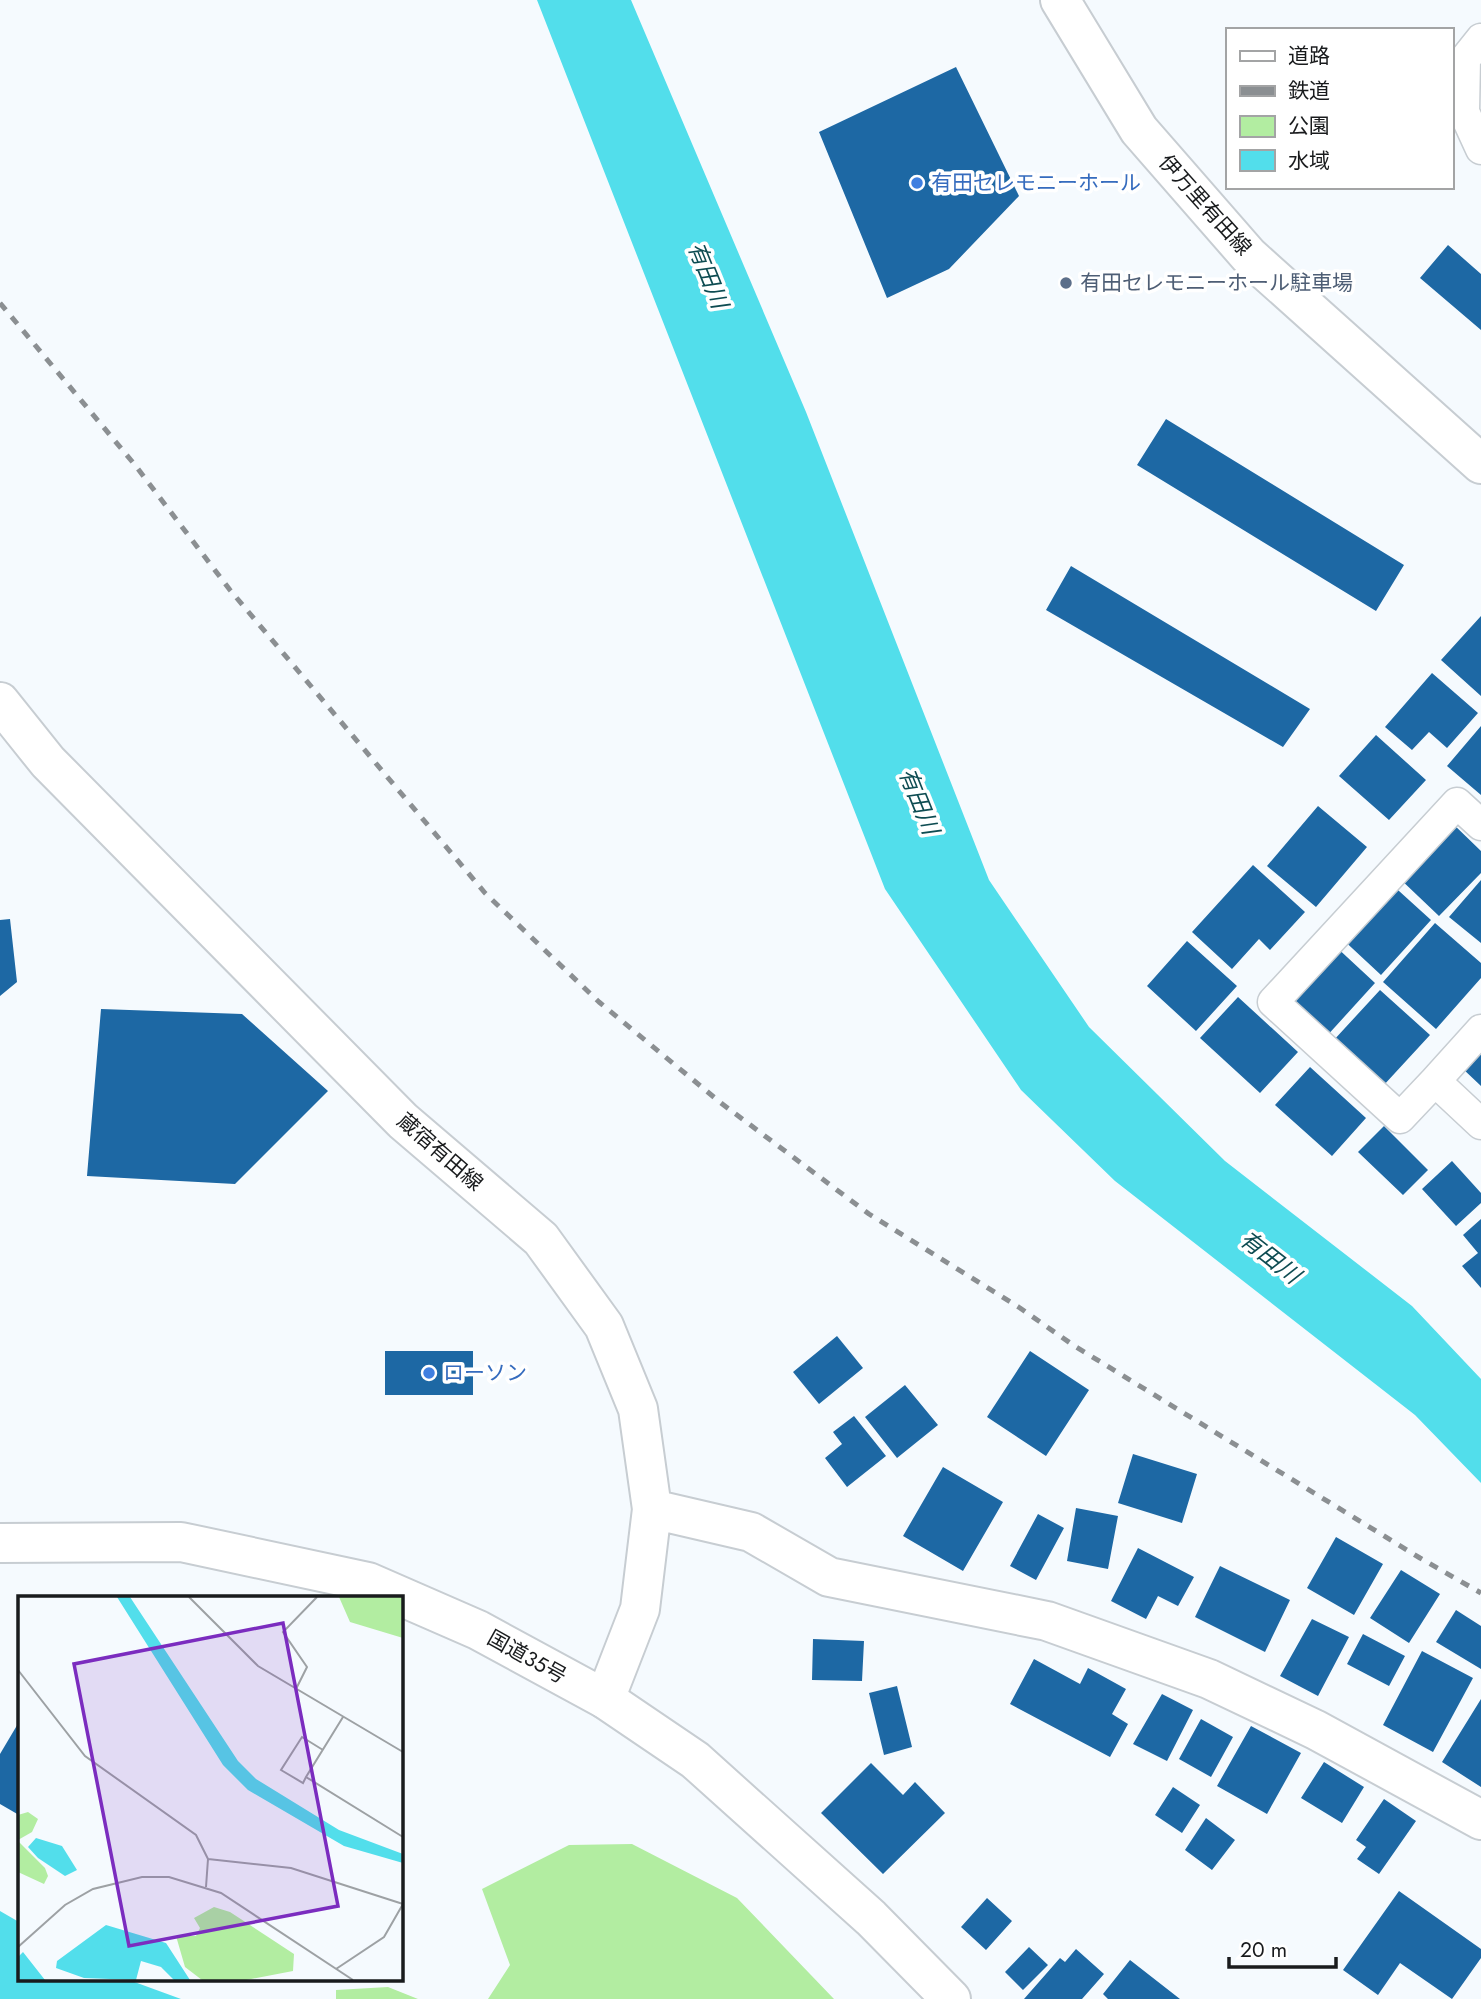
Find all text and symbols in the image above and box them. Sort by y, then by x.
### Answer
legend [1226,28,1453,189]
text: 道路 [1288,41,1330,71]
text: 鉄道 [1288,76,1330,106]
text: 公園 [1288,111,1330,141]
text: 水域 [1288,146,1330,176]
street label: 伊万里有田線 [1152,148,1258,262]
place label: 有田セレモニーホール [931,168,1141,198]
marker: 有田セレモニーホール [909,175,925,191]
water label: 有田川 [679,237,738,316]
place label: 有田セレモニーホール駐車場 [1080,268,1353,298]
marker: 有田セレモニーホール駐車場 [1058,275,1074,291]
water label: 有田川 [890,763,949,842]
street label: 蔵宿有田線 [391,1106,489,1198]
water label: 有田川 [1232,1222,1310,1293]
place label: ローソン [443,1358,527,1388]
marker: ローソン [421,1365,437,1381]
inset map [18,1596,402,1982]
street label: 国道35号 [482,1623,572,1691]
scale bar [1229,1926,1336,1970]
text: 20 m [1240,1935,1287,1965]

